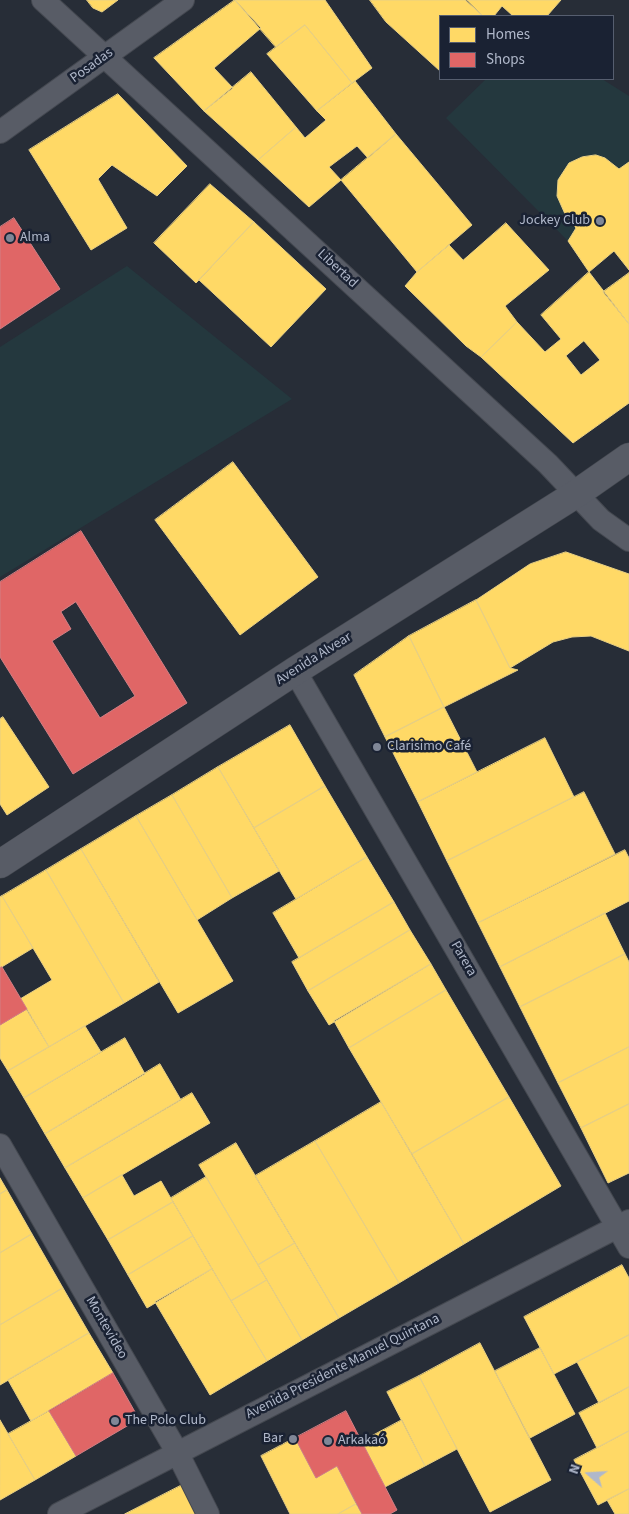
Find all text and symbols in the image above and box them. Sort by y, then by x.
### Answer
legend [439,15,614,80]
text: Homes [486,24,530,45]
street label: Posadas [67,45,117,87]
text: Shops [486,49,525,70]
place label: Jockey Club [519,213,590,229]
marker: Jockey Club [594,215,606,227]
place label: Alma [20,230,50,246]
marker: Alma [4,232,16,244]
street label: Libertad [313,246,361,292]
street label: Avenida Alvear [273,629,355,689]
place label: Clarisimo Café [387,739,471,755]
marker: Clarisimo Café [371,741,383,753]
street label: Parera [446,939,480,979]
street label: Montevideo [81,1294,131,1362]
street label: Avenida Presidente Manuel Quintana [243,1311,443,1423]
place label: The Polo Club [125,1413,206,1429]
marker: The Polo Club [109,1415,121,1427]
place label: Bar [263,1431,283,1447]
marker: Bar [287,1433,299,1445]
place label: Arkakaó [338,1433,386,1449]
marker: Arkakaó [322,1435,334,1447]
north arrow [564,1449,614,1499]
text: N [564,1461,586,1477]

